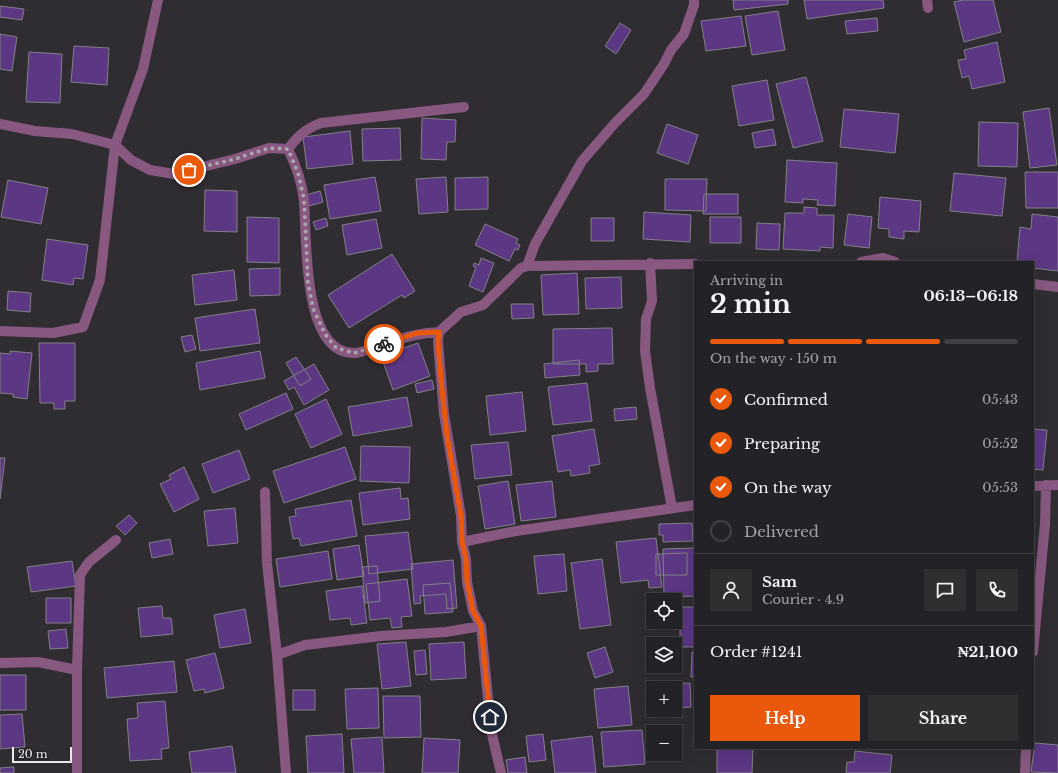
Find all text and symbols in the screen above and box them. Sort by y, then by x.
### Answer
pin [172,153,206,187]
icon: bag [178,159,200,181]
text: Arriving in [710,272,783,289]
text: 06:13–06:18 [923,286,1018,305]
text: 2 min [710,288,791,320]
courier [364,324,404,364]
icon: bike [373,333,395,355]
text: On the way · 150 m [710,350,837,367]
icon: check [710,388,732,410]
text: Confirmed [744,390,828,409]
text: 05:43 [982,391,1018,408]
icon: check [710,432,732,454]
text: Preparing [744,434,820,453]
text: 05:52 [982,435,1018,452]
icon: check [710,476,732,498]
text: On the way [744,478,832,497]
text: 05:53 [982,479,1018,496]
text: Delivered [744,522,819,541]
button: person [710,569,752,611]
button: chat [924,569,966,611]
button: phone [976,569,1018,611]
text: Sam [762,572,797,591]
text: Courier · 4.9 [762,591,844,608]
map controls [646,593,682,761]
button: locate [646,593,682,629]
button: layers [646,637,682,673]
text: Order #1241 [710,642,802,661]
text: ₦21,100 [958,642,1018,661]
button: + [646,681,682,717]
button: Help [710,695,860,741]
button: Share [868,695,1018,741]
pin [473,700,507,734]
icon: home [479,706,501,728]
button: − [646,725,682,761]
scale bar [12,745,72,764]
text: 20 m [18,747,48,761]

